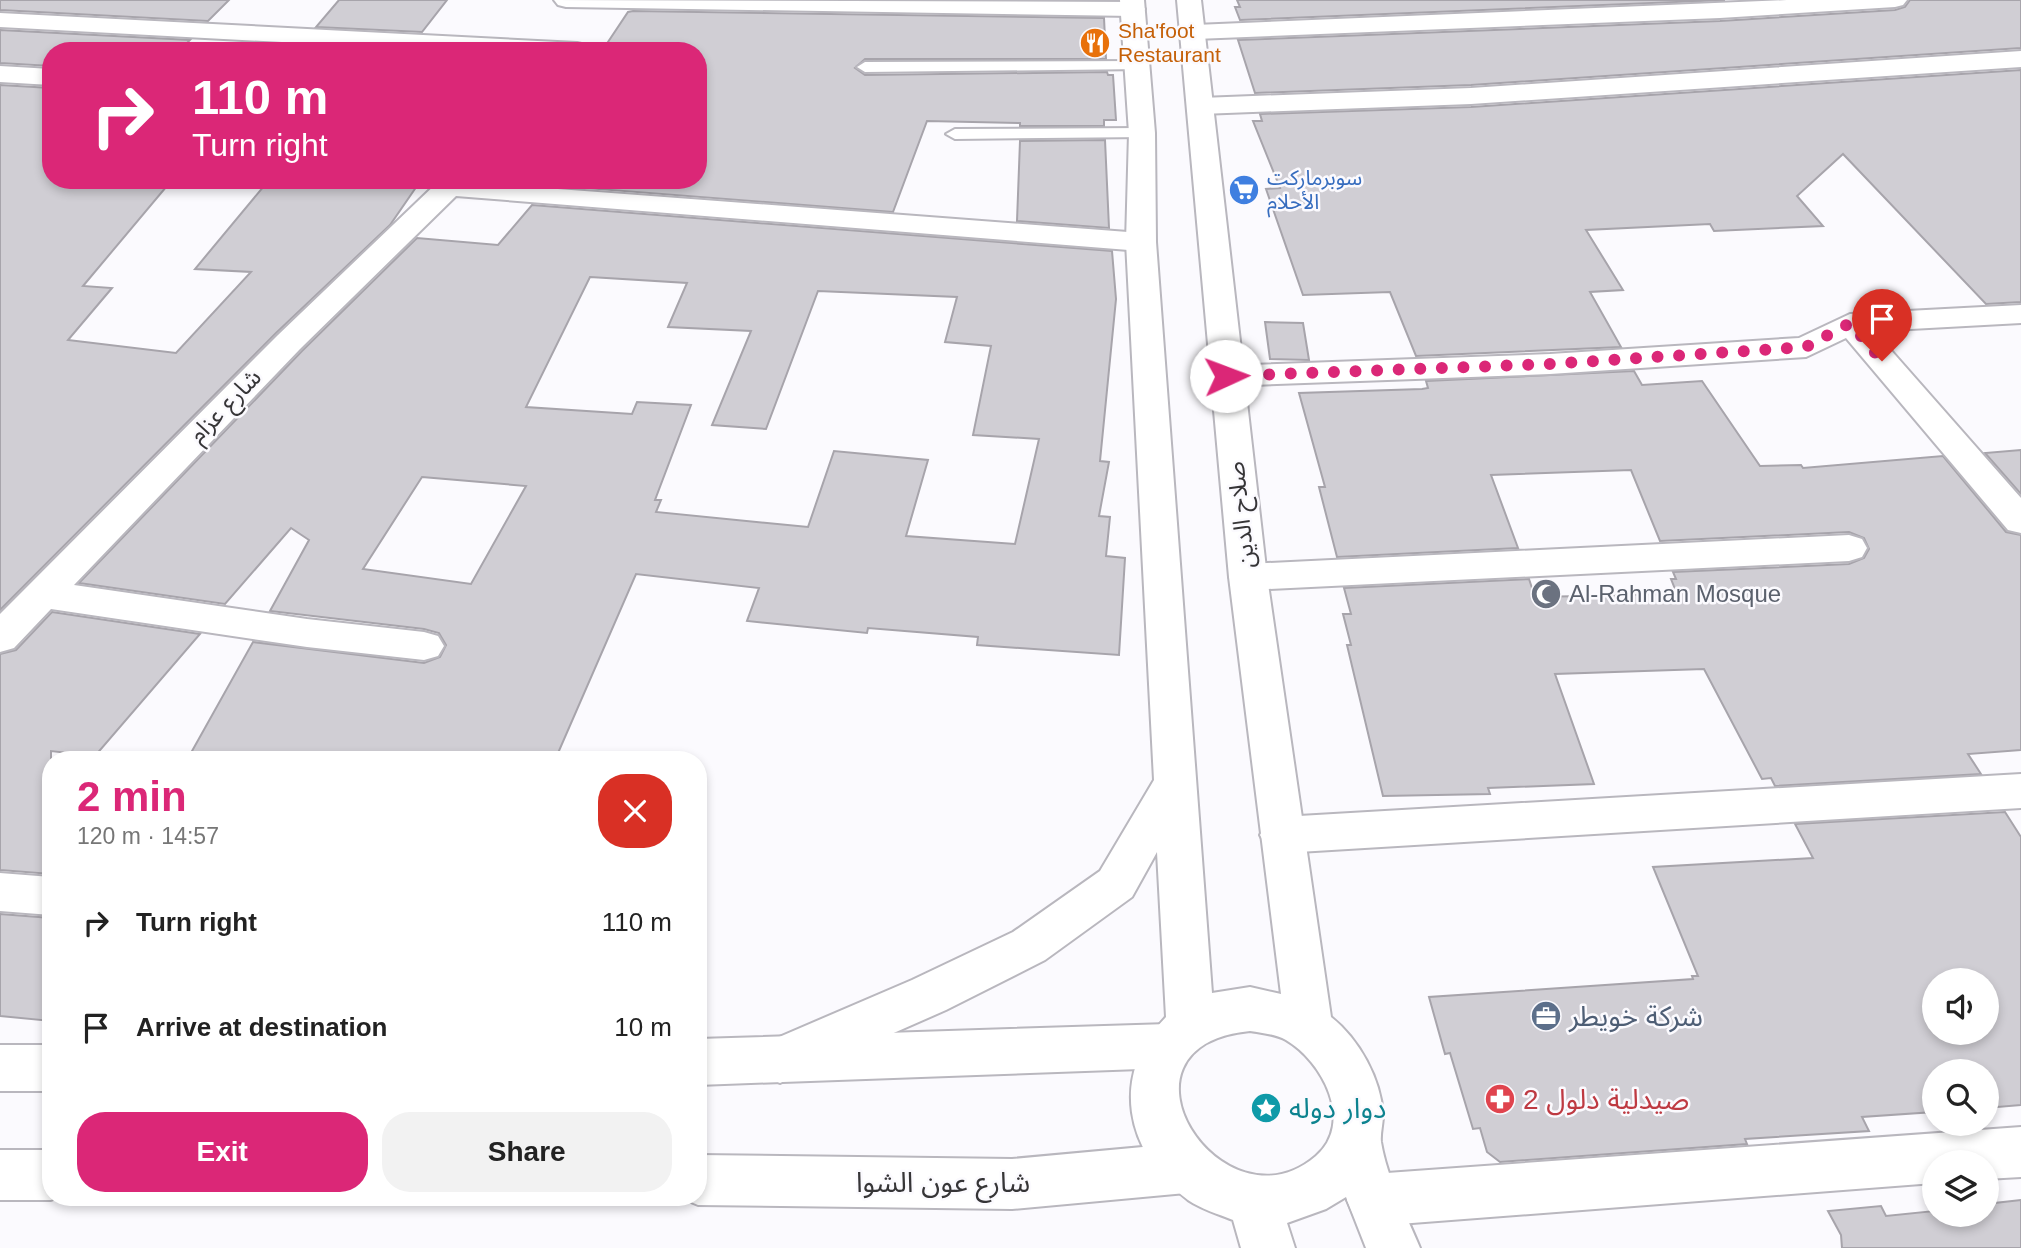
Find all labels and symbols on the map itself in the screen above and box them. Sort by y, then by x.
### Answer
place label: Sha'foot Restaurant [1118,19,1221,66]
restaurant icon: Sha'foot Restaurant [1078,26,1112,60]
place label: سوبرماركت الأحلام [1267,166,1362,218]
supermarket icon: سوبرماركت الأحلام [1227,173,1261,207]
pin [1852,289,1912,361]
position arrow [1189,339,1263,413]
street label: شارع عزام [183,363,270,452]
street label: صلاح الدين [1221,460,1264,570]
mosque icon: Al-Rahman Mosque [1529,577,1563,611]
place label: Al-Rahman Mosque [1569,580,1781,607]
office icon: شركة خويطر [1529,999,1563,1033]
place label: شركة خويطر [1568,1001,1703,1033]
pharmacy icon: صيدلية دلول 2 [1483,1082,1517,1116]
place label: صيدلية دلول 2 [1523,1084,1689,1116]
place icon: دوار دوله [1249,1091,1283,1125]
place label: دوار دوله [1289,1093,1386,1125]
street label: شارع عون الشوا [856,1167,1030,1203]

